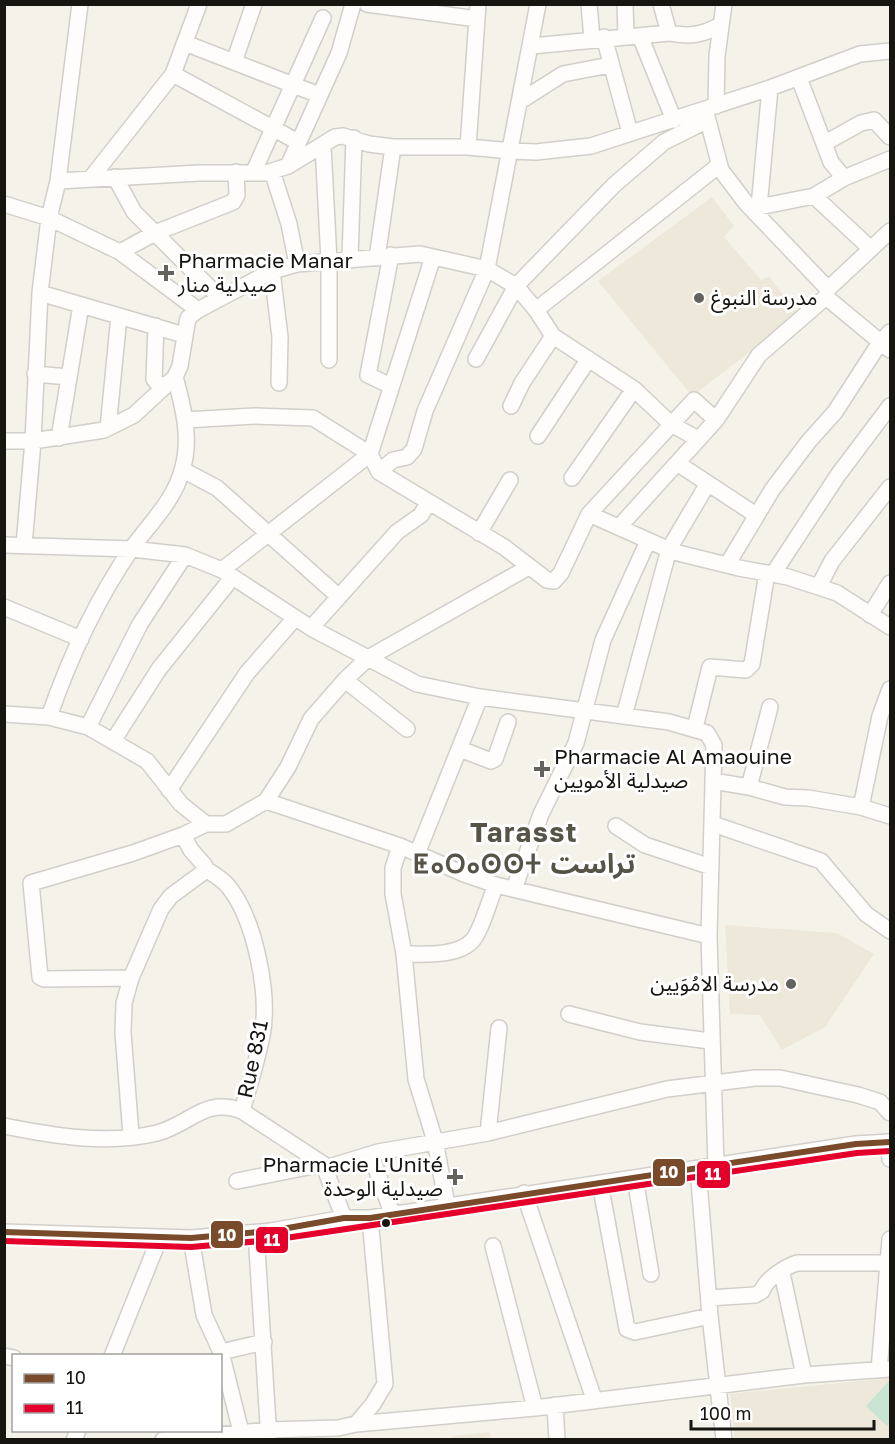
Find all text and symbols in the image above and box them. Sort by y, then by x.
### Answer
place label: Pharmacie Manar صيدلية منار [177,247,353,297]
marker: Pharmacie Manar صيدلية منار [159,266,173,280]
place label: مدرسة النبوغ [711,284,818,313]
marker: مدرسة النبوغ [692,291,706,305]
place label: Pharmacie Al Amaouine صيدلية الأمويين [554,743,792,793]
marker: Pharmacie Al Amaouine صيدلية الأمويين [535,762,549,776]
district label: Tarasst ⵟⴰⵔⴰⵙⵙⵜ تراست [413,816,636,880]
place label: مدرسة الامُوَيين [650,970,779,996]
marker: مدرسة الامُوَيين [784,977,798,991]
street label: Rue 831 [231,1017,273,1100]
place label: Pharmacie L'Unité صيدلية الوحدة [262,1151,443,1201]
line badge: 10 [652,1158,686,1187]
line badge: 11 [696,1160,731,1189]
text: 10 [660,1162,678,1182]
text: 11 [705,1164,721,1184]
marker: Pharmacie L'Unité صيدلية الوحدة [448,1170,462,1184]
unlabelled marker [380,1217,392,1229]
line badge: 10 [210,1220,244,1249]
text: 10 [218,1225,236,1245]
line badge: 11 [255,1226,289,1254]
text: 11 [264,1230,280,1250]
legend [12,1354,222,1432]
text: 10 [66,1366,86,1388]
scale bar [691,1393,874,1431]
text: 11 [66,1396,84,1418]
text: 100 m [700,1402,751,1424]

